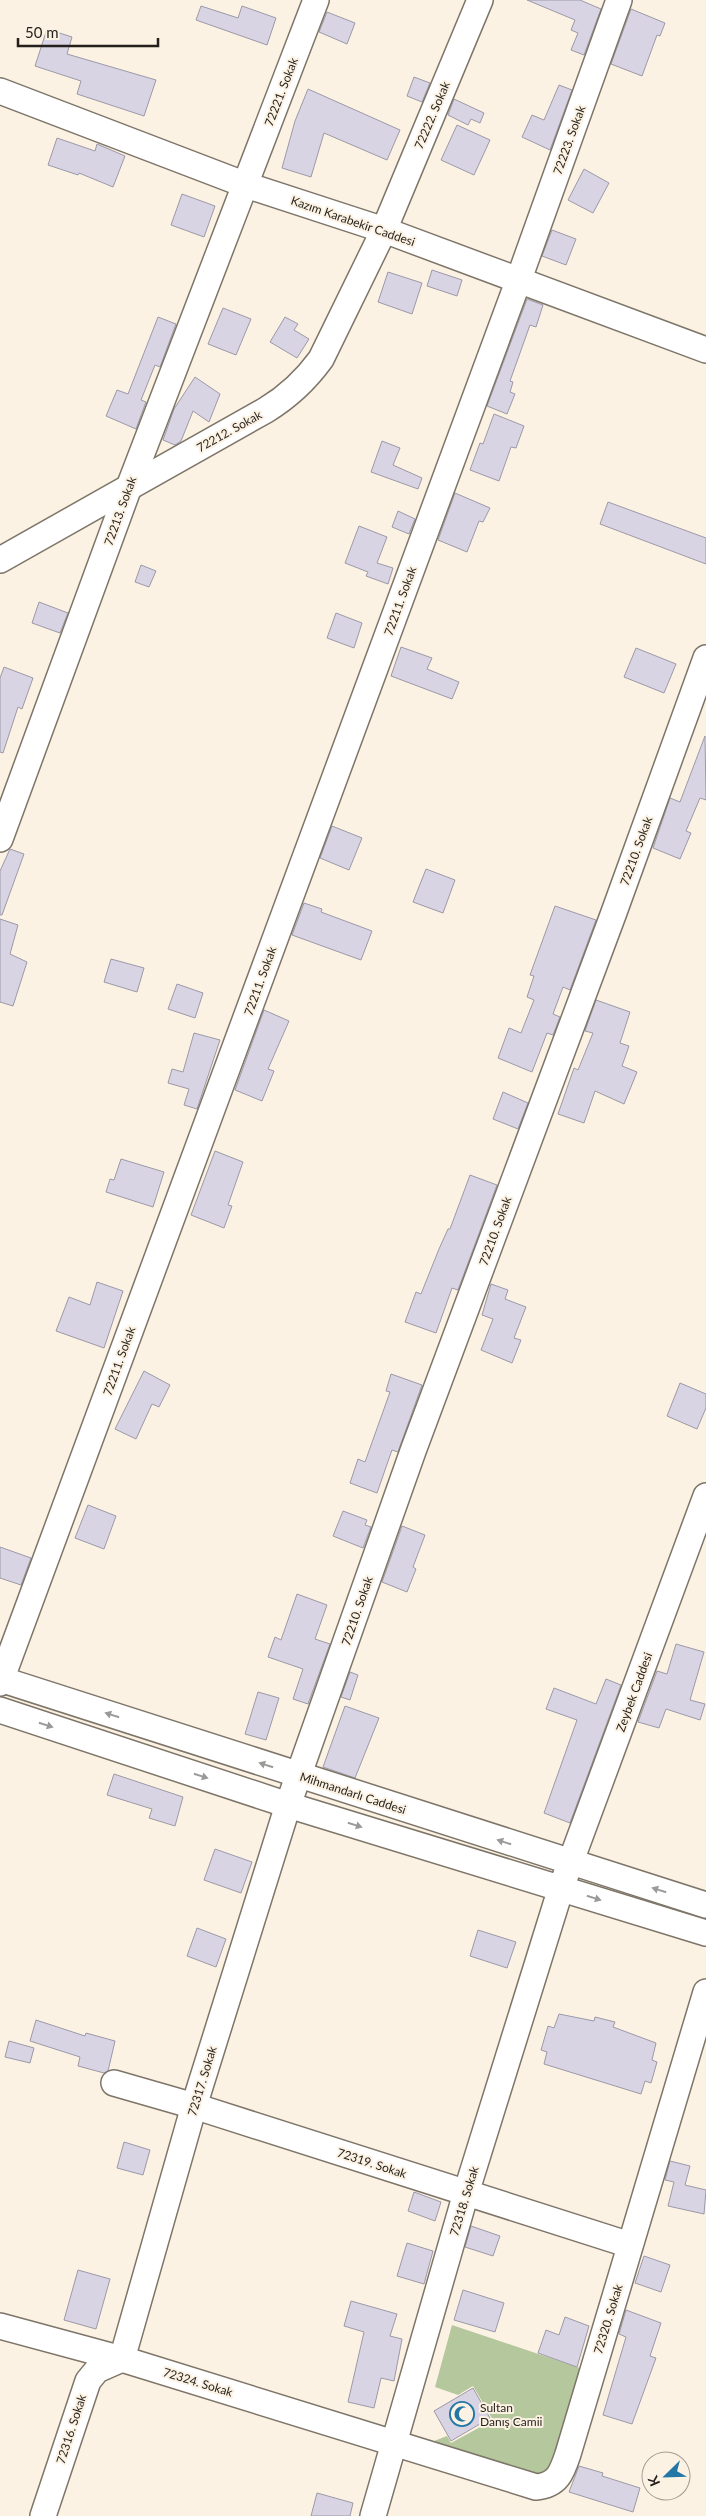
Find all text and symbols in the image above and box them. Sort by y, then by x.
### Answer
scale bar [18,15,158,47]
text: 50 m [25,23,59,41]
street label: 72221. Sokak [261,55,301,128]
street label: 72222. Sokak [411,78,453,151]
street label: 72223. Sokak [550,103,589,176]
street label: Kazım Karabekir Caddesi [289,193,417,249]
street label: 72212. Sokak [194,407,265,455]
street label: 72213. Sokak [101,474,140,547]
street label: 72211. Sokak [381,564,420,637]
street label: 72210. Sokak [617,814,656,887]
street label: 72211. Sokak [241,944,280,1017]
street label: 72210. Sokak [476,1194,515,1267]
street label: 72211. Sokak [100,1324,139,1397]
street label: 72210. Sokak [338,1574,376,1648]
street label: Zeybek Caddesi [613,1650,655,1734]
one-way arrow [104,1711,119,1719]
one-way arrow [39,1722,54,1729]
one-way arrow [259,1761,274,1769]
street label: Mihmandarlı Caddesi [298,1769,408,1817]
one-way arrow [193,1772,208,1780]
one-way arrow [348,1822,363,1829]
one-way arrow [497,1837,512,1845]
one-way arrow [652,1886,667,1894]
one-way arrow [587,1895,602,1903]
street label: 72317. Sokak [184,2043,220,2118]
street label: 72319. Sokak [335,2145,409,2182]
street label: 72318. Sokak [446,2163,482,2238]
street label: 72320. Sokak [590,2281,626,2356]
street label: 72324. Sokak [161,2364,236,2400]
street label: 72316. Sokak [53,2392,90,2466]
place label: Sultan Danış Camii [480,2400,543,2429]
mosque icon: Sultan Danış Camii [449,2401,475,2427]
north arrow [641,2451,691,2501]
text: K [644,2473,663,2489]

